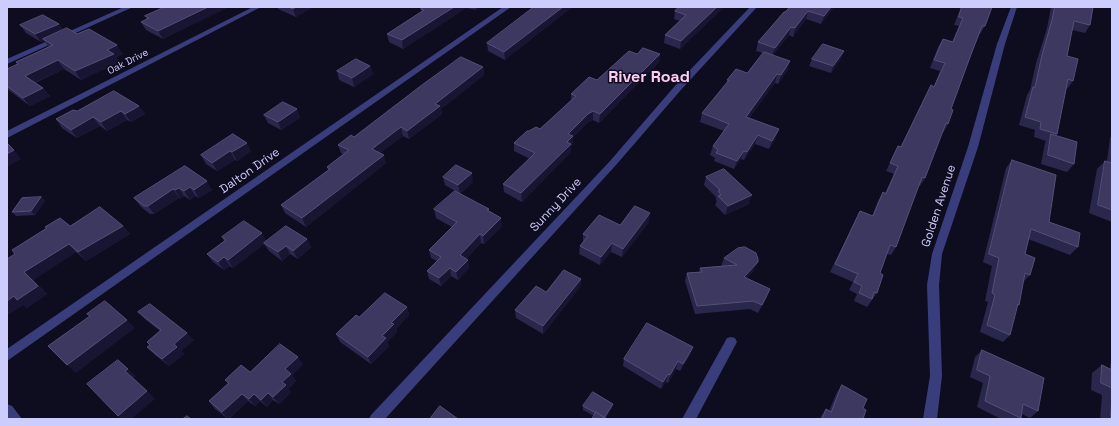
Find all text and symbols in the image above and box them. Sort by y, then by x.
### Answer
street label: Oak Drive [106,47,150,77]
district label: River Road [608,68,690,88]
street label: Dalton Drive [217,145,283,197]
street label: Golden Avenue [919,163,959,249]
street label: Sunny Drive [527,175,585,235]

